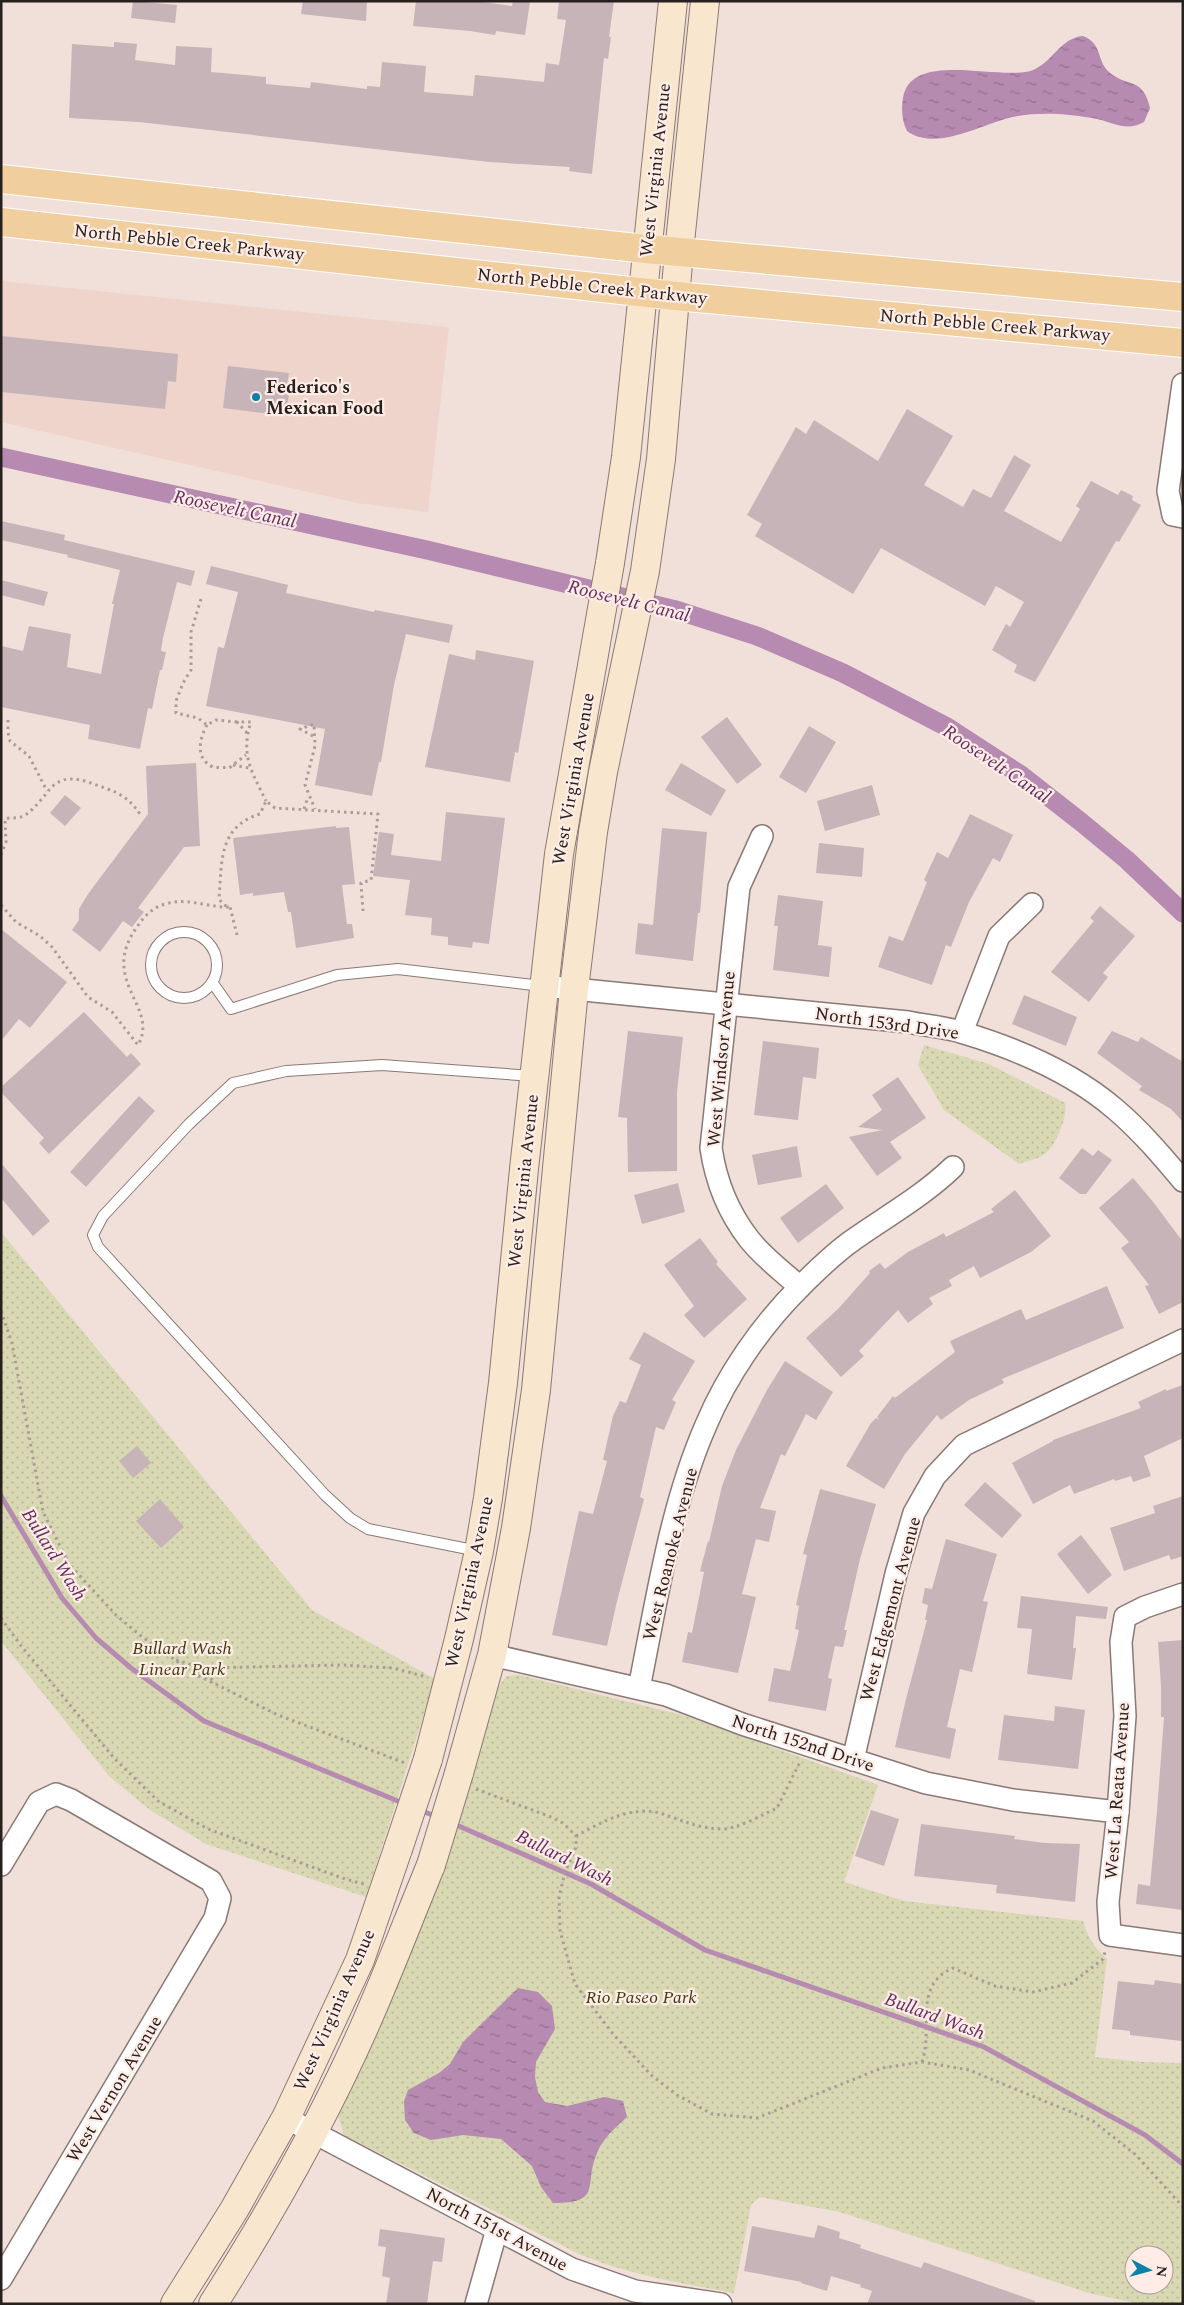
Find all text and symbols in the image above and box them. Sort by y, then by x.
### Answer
street label: West Virginia Avenue [633,82,678,258]
street label: North Pebble Creek Parkway [73,217,307,268]
street label: North Pebble Creek Parkway [476,261,710,312]
street label: North Pebble Creek Parkway [879,302,1113,349]
place label: Federico's Mexican Food [266,374,384,422]
marker: Federico's Mexican Food [250,391,262,403]
water label: Roosevelt Canal [171,482,299,537]
water label: Roosevelt Canal [565,572,693,631]
street label: West Virginia Avenue [545,691,602,867]
water label: Roosevelt Canal [936,717,1056,811]
street label: West Windsor Avenue [700,970,743,1148]
street label: North 153rd Drive [813,1000,961,1047]
street label: West Virginia Avenue [501,1093,546,1269]
street label: West Roanoke Avenue [636,1465,705,1644]
street label: West Virginia Avenue [438,1494,501,1670]
water label: Bullard Wash [14,1503,94,1607]
street label: West Edgemont Avenue [853,1514,928,1705]
park label: Bullard Wash Linear Park [132,1635,232,1683]
street label: West La Reata Avenue [1098,1701,1137,1881]
street label: North 152nd Drive [728,1708,878,1779]
water label: Bullard Wash [511,1822,618,1894]
street label: West Virginia Avenue [287,1925,382,2096]
park label: Rio Paseo Park [585,1984,697,2011]
water label: Bullard Wash [880,1985,989,2048]
street label: West Vernon Avenue [60,2011,169,2168]
street label: North 151st Avenue [421,2181,573,2278]
north arrow [1124,2245,1174,2295]
text: N [1150,2265,1172,2278]

